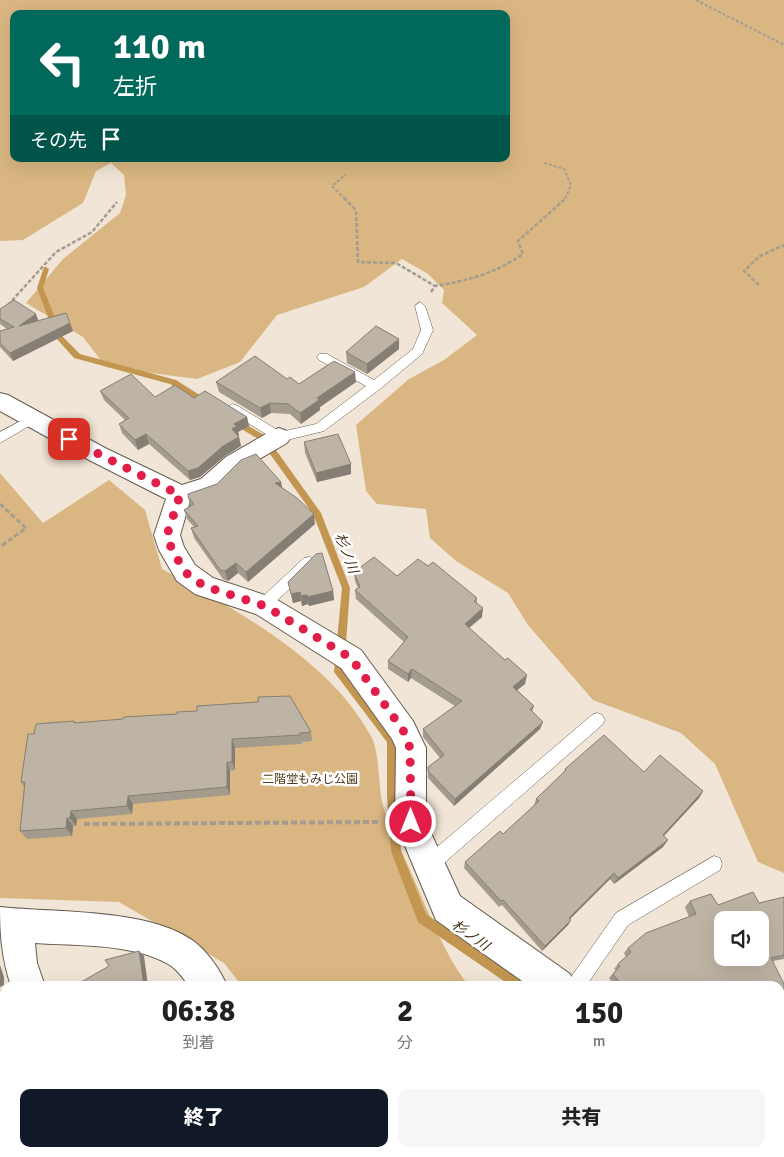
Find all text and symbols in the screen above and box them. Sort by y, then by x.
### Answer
text: 110 m [113,25,206,68]
icon: left [30,30,95,95]
text: 左折 [113,73,157,100]
icon: arrive [97,125,125,153]
text: その先 [30,129,87,153]
pin [48,418,90,460]
icon: arrive [55,425,83,453]
water label: 杉ノ川 [331,531,363,578]
park label: 二階堂もみじ公園 [262,772,358,787]
position arrow [384,795,436,847]
map controls [714,911,769,966]
button: sound [714,911,769,966]
water label: 杉ノ川 [449,916,494,956]
text: 06:38 [162,993,235,1030]
text: 2 [397,993,413,1030]
text: 150 [575,995,623,1032]
text: m [593,1031,605,1051]
text: 到着 [182,1033,214,1053]
text: 分 [397,1033,413,1053]
button: 終了 [20,1089,388,1147]
button: 共有 [398,1089,765,1147]

